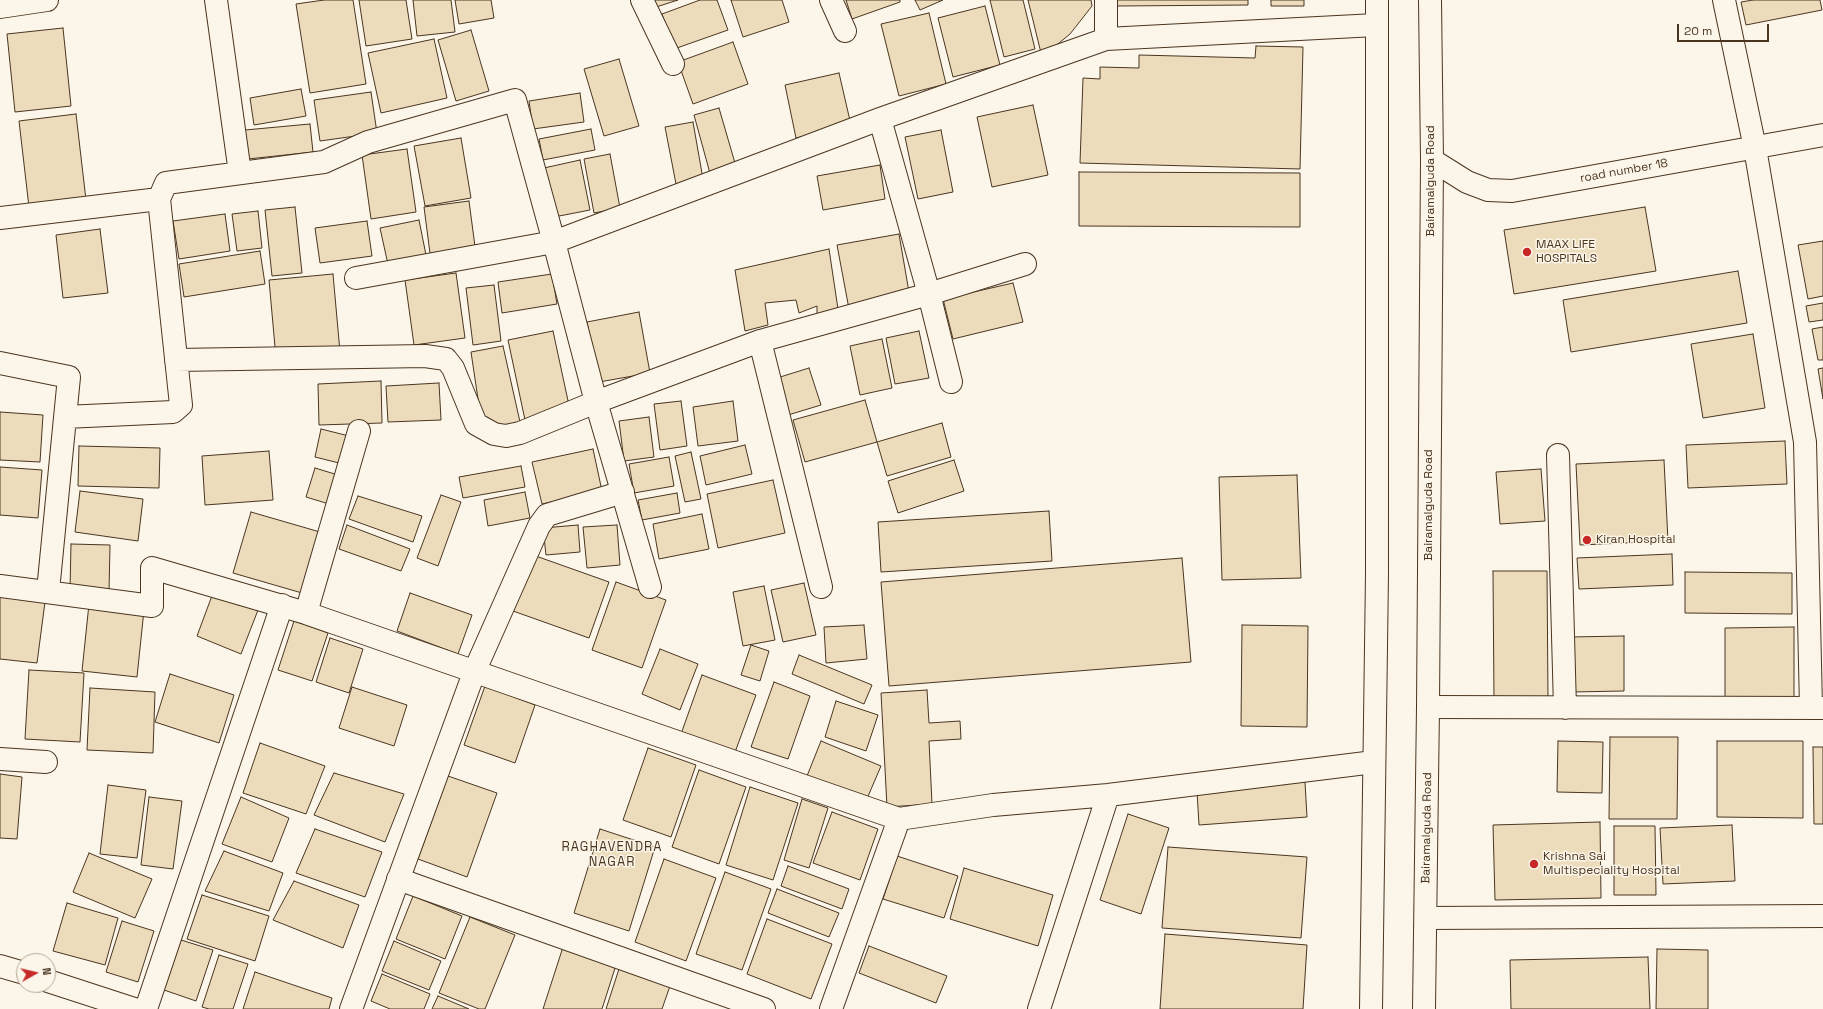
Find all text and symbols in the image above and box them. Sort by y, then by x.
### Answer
scale bar [1679,16,1771,42]
text: 20 m [1684,23,1712,39]
street label: Bairamalguda Road [1424,125,1438,237]
street label: road number 18 [1579,156,1669,186]
place label: MAAX LIFE HOSPITALS [1536,238,1597,266]
marker: MAAX LIFE HOSPITALS [1521,246,1533,258]
street label: Bairamalguda Road [1422,449,1436,561]
place label: Kiran Hospital [1596,533,1676,547]
marker: Kiran Hospital [1581,534,1593,546]
street label: Bairamalguda Road [1419,772,1435,884]
district label: RAGHAVENDRA NAGAR [562,839,662,870]
place label: Krishna Sai Multispeciality Hospital [1543,850,1680,878]
marker: Krishna Sai Multispeciality Hospital [1528,858,1540,870]
north arrow [16,953,56,993]
text: N [39,967,54,976]

